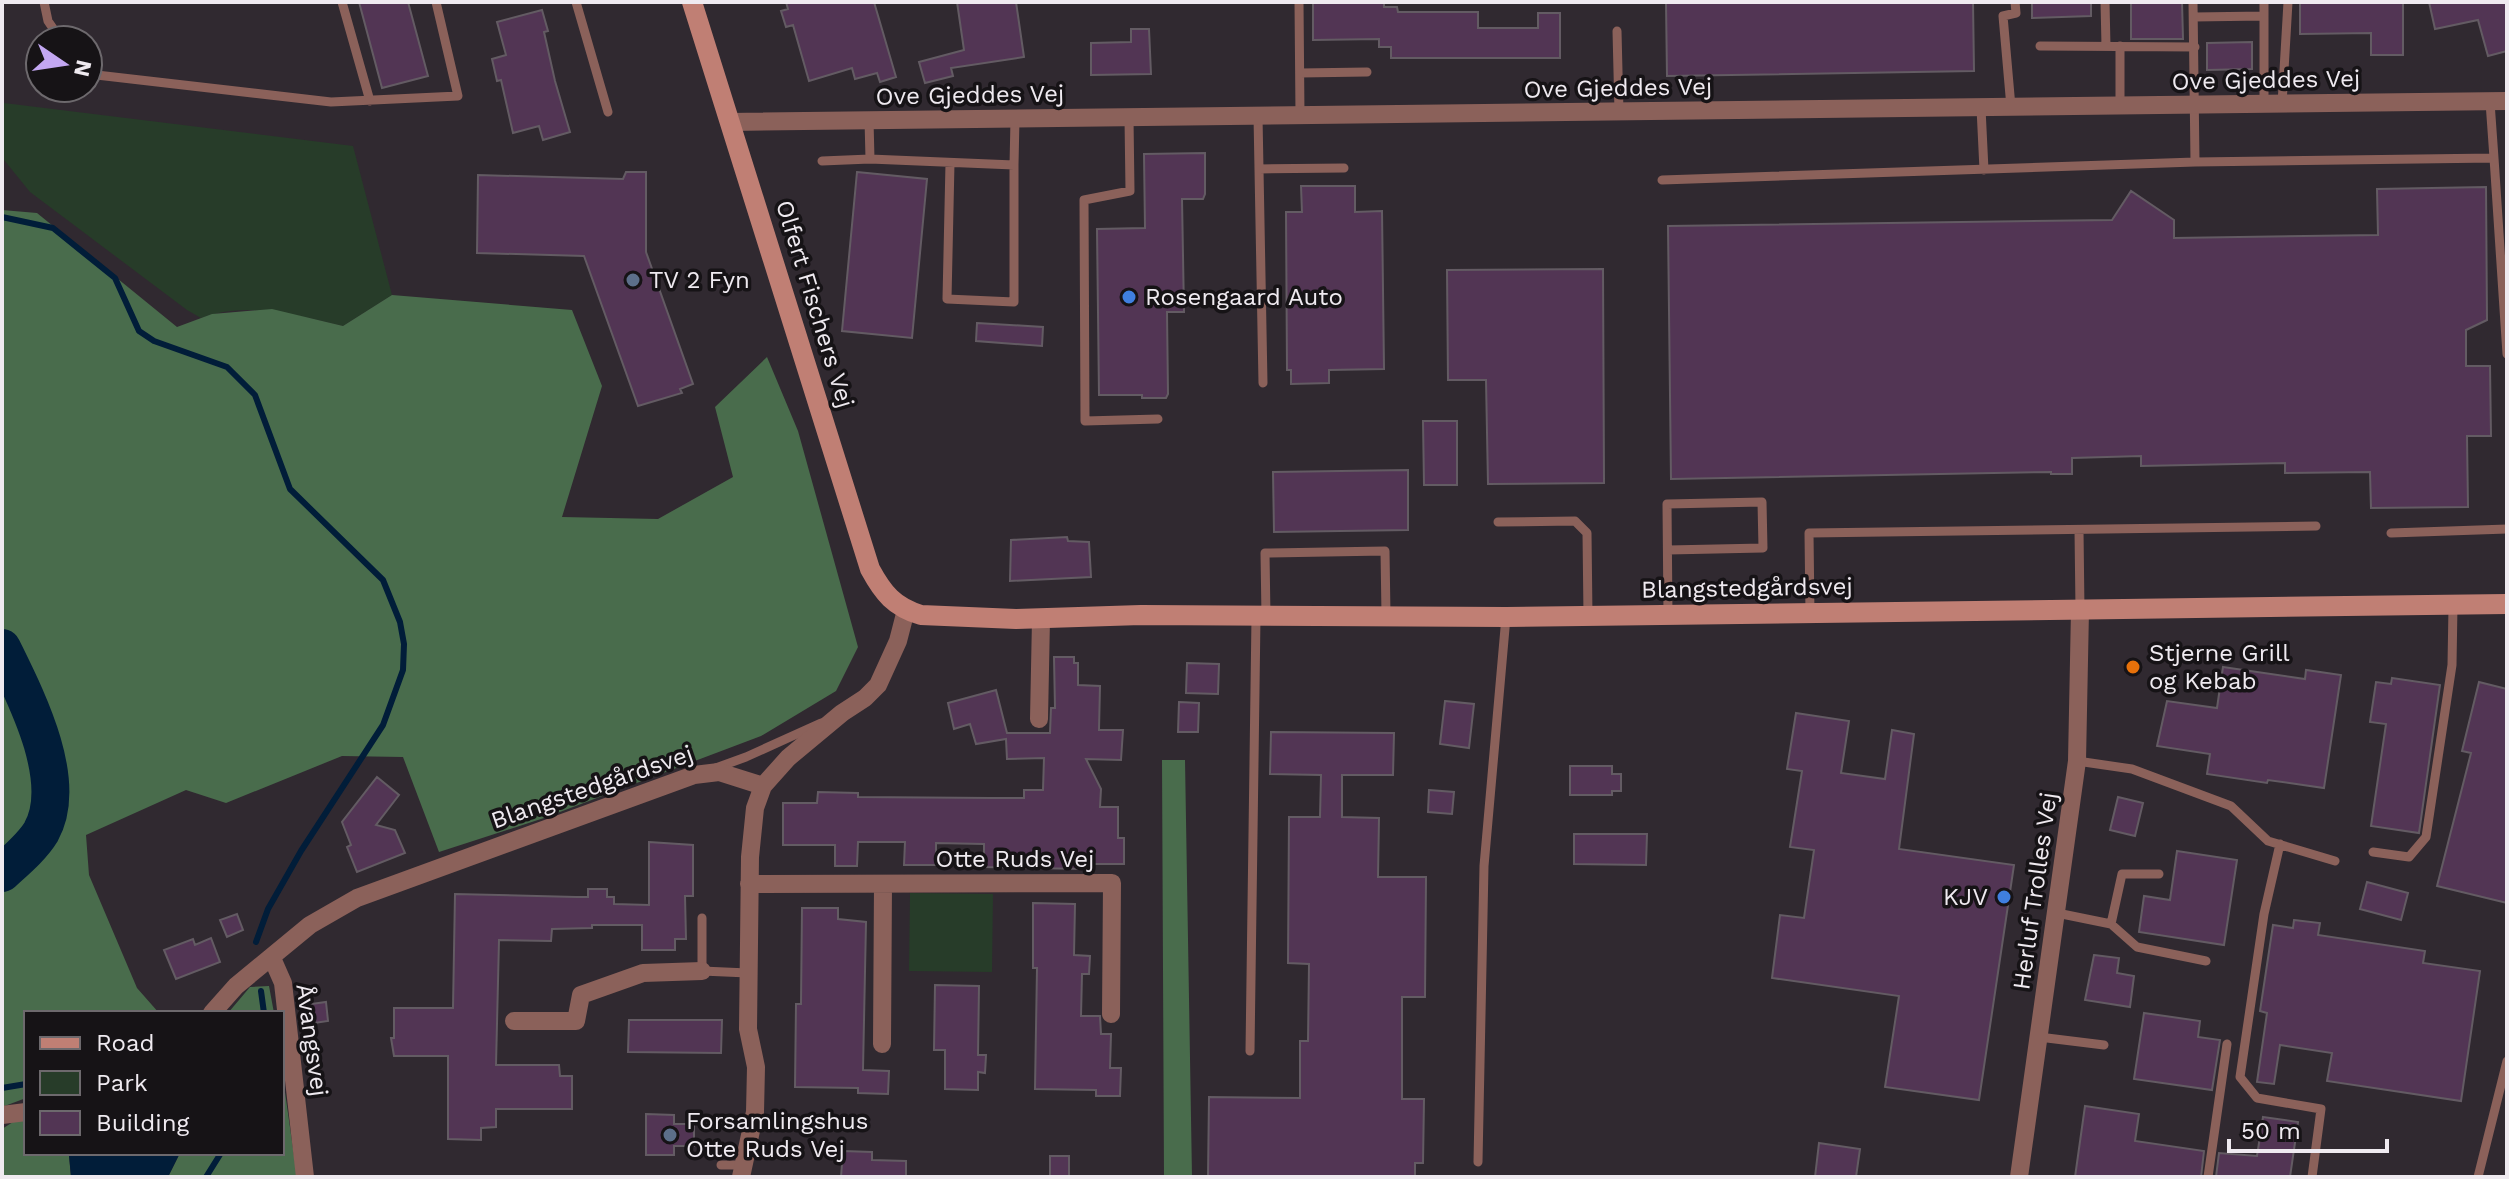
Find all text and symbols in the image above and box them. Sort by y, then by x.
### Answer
north arrow [24,24,104,104]
text: N [69,58,97,79]
street label: Ove Gjeddes Vej [2171,64,2361,96]
street label: Ove Gjeddes Vej [1523,72,1713,104]
street label: Ove Gjeddes Vej [875,79,1065,111]
street label: Olfert Fischers Vej [770,197,860,411]
place label: TV 2 Fyn [649,266,750,294]
marker: TV 2 Fyn [624,271,642,289]
place label: Rosengaard Auto [1145,283,1343,311]
marker: Rosengaard Auto [1120,288,1138,306]
street label: Blangstedgårdsvej [1641,572,1853,604]
place label: Stjerne Grill og Kebab [2149,639,2290,695]
marker: Stjerne Grill og Kebab [2124,658,2142,676]
street label: Blangstedgårdsvej [487,739,697,835]
street label: Herluf Trolles Vej [2007,790,2063,992]
street label: Otte Ruds Vej [936,845,1094,873]
place label: KJV [1943,883,1988,911]
marker: KJV [1995,888,2013,906]
street label: Åvangsvej [290,982,334,1098]
legend [24,1011,284,1155]
text: Road [96,1029,155,1057]
text: Park [96,1069,148,1097]
scale bar [2229,1103,2387,1153]
place label: Forsamlingshus Otte Ruds Vej [686,1107,868,1163]
text: Building [96,1109,189,1137]
text: 50 m [2241,1117,2301,1145]
marker: Forsamlingshus Otte Ruds Vej [661,1126,679,1144]

